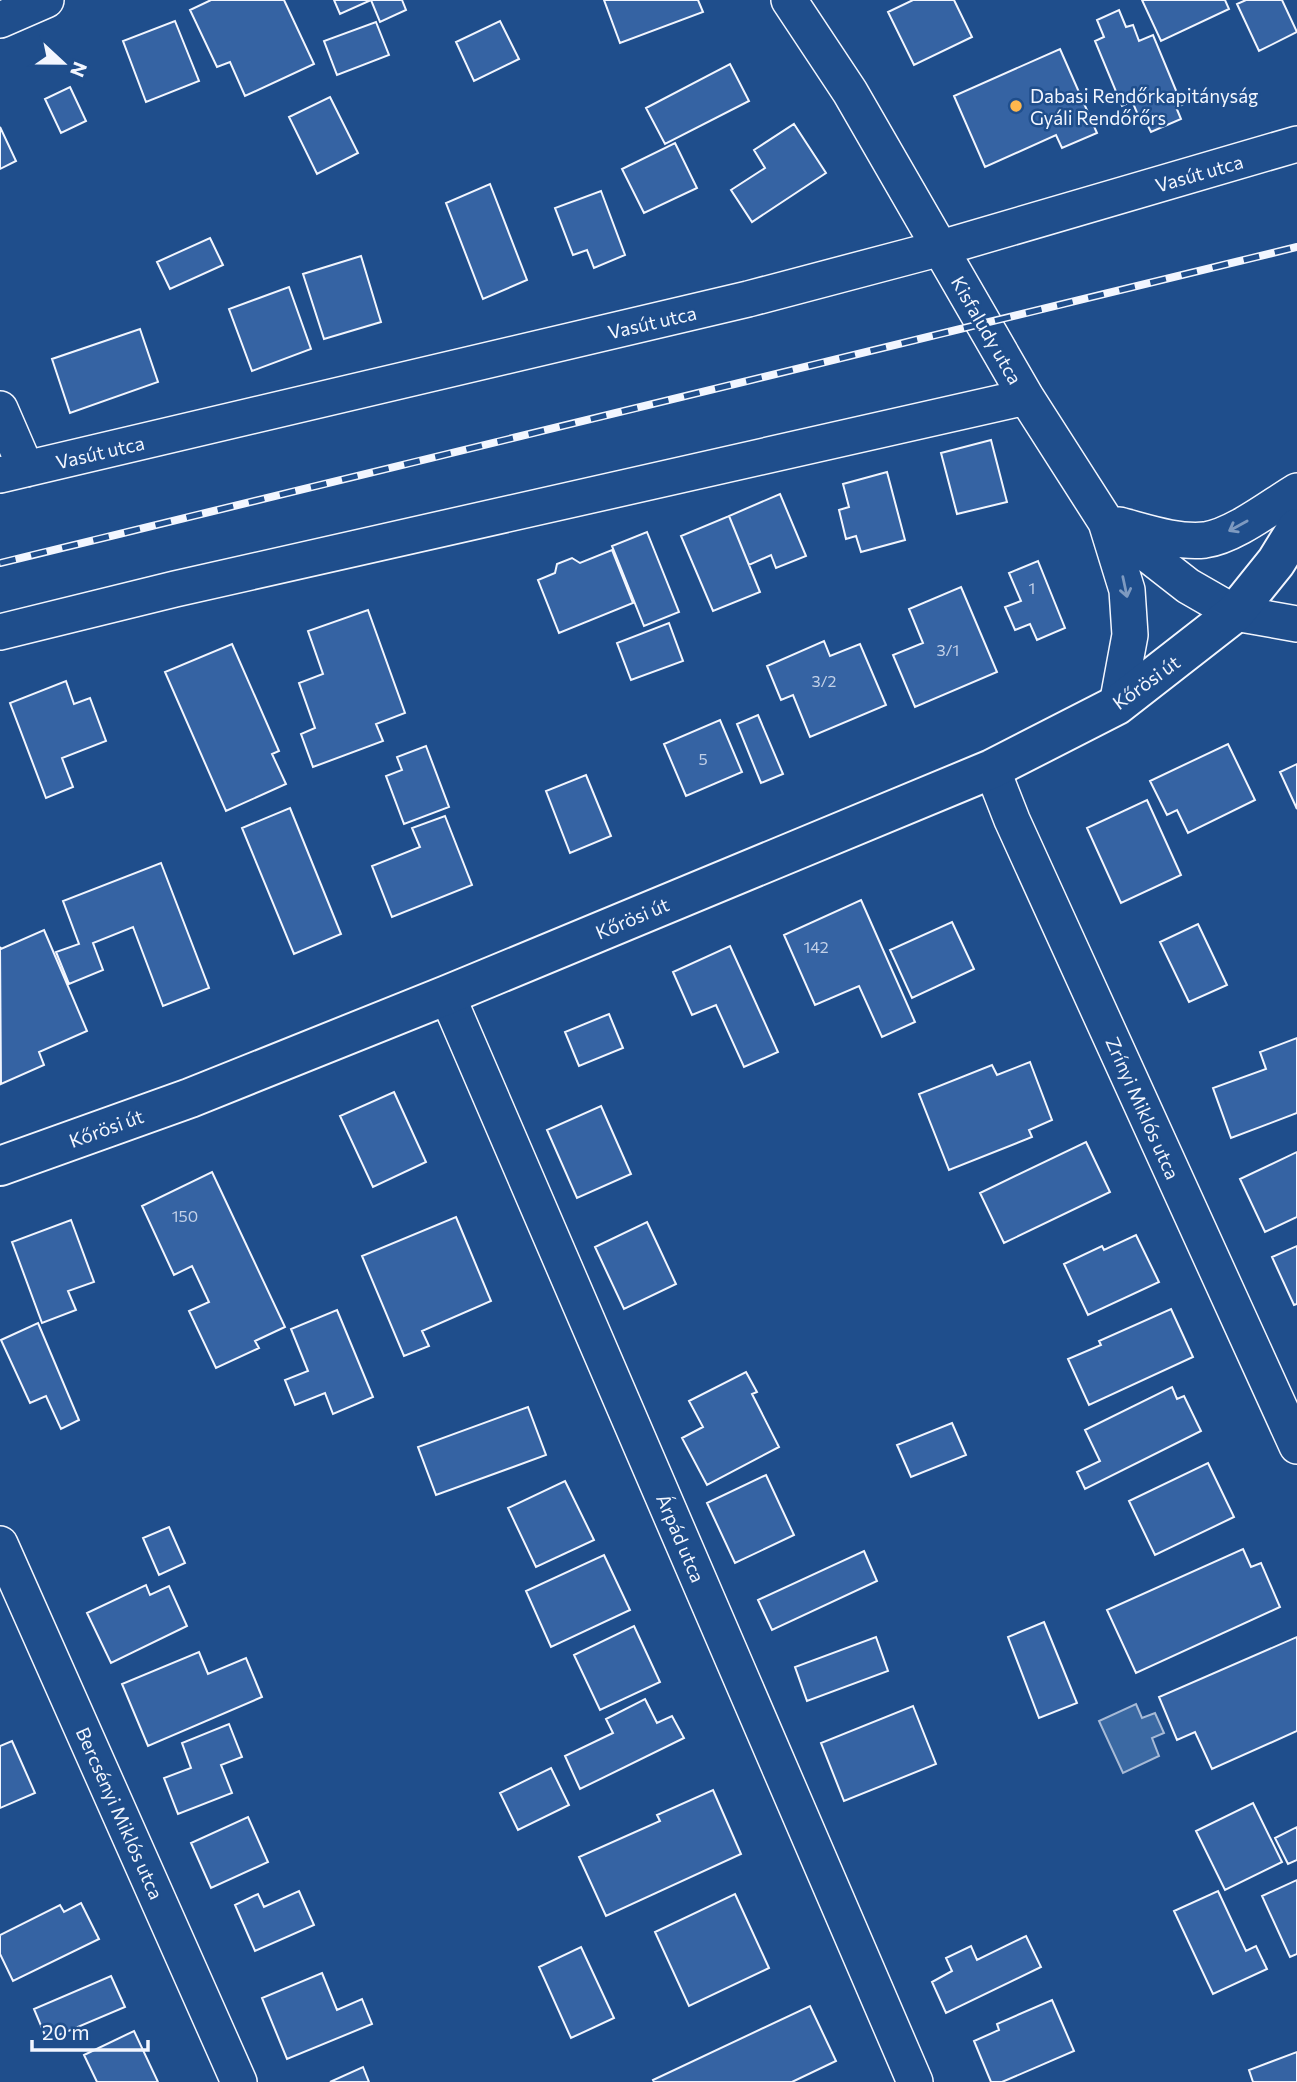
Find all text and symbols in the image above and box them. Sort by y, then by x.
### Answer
north arrow [28,28,98,98]
text: N [66,59,93,80]
place label: Dabasi Rendőrkapitányság Gyáli Rendőrőrs [1030,84,1258,129]
marker: Dabasi Rendőrkapitányság Gyáli Rendőrőrs [1008,98,1024,114]
street label: Vasút utca [1152,150,1246,196]
street label: Kisfaludy utca [947,272,1027,388]
street label: Vasút utca [605,301,699,343]
street label: Vasút utca [53,431,147,473]
one-way arrow [1229,519,1249,533]
one-way arrow [1118,575,1132,598]
house number: 1 [1029,578,1035,597]
house number: 3/1 [937,640,959,659]
street label: Kőrösi út [1108,650,1184,714]
house number: 3/2 [812,671,837,690]
house number: 5 [698,749,708,768]
street label: Kőrösi út [592,892,672,944]
house number: 142 [803,937,829,956]
street label: Zrínyi Miklós utca [1101,1033,1185,1183]
street label: Kőrösi út [66,1104,147,1152]
house number: 150 [172,1206,198,1225]
street label: Árpád utca [652,1490,710,1586]
street label: Bercsényi Miklós utca [72,1723,168,1903]
scale bar [32,2008,147,2052]
text: 20 m [42,2019,90,2044]

